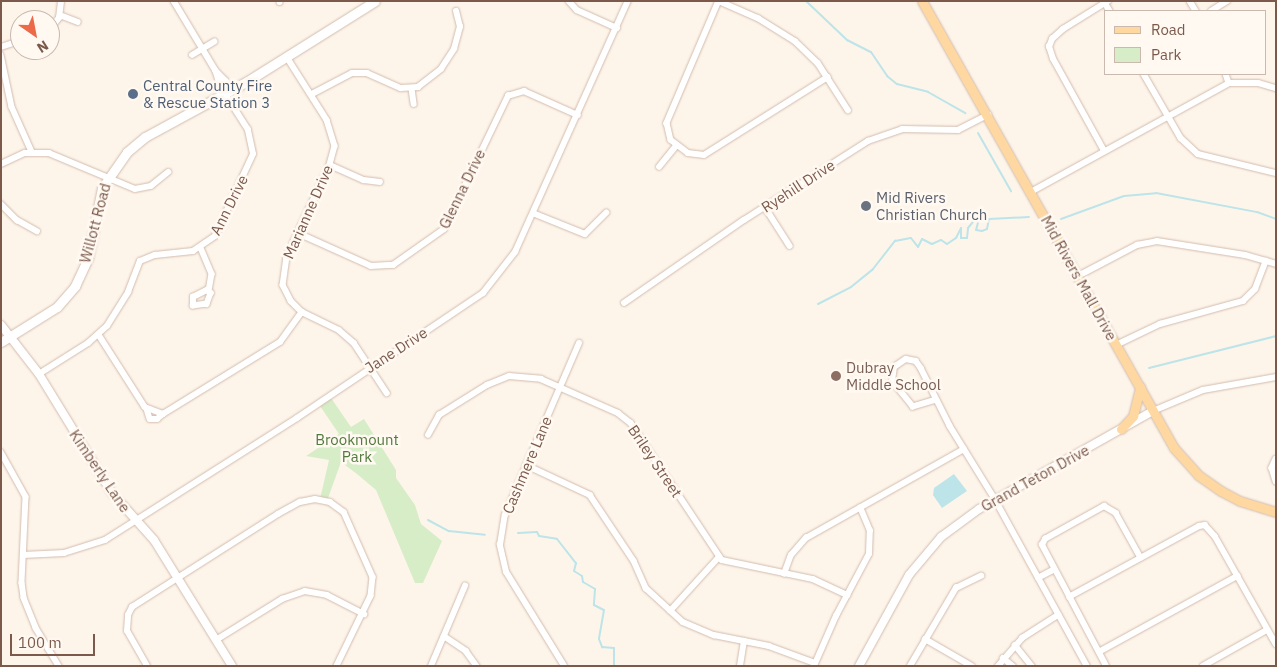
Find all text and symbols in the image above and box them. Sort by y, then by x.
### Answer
north arrow [10,10,60,60]
legend [1104,10,1267,75]
text: Road [1151,20,1186,39]
text: N [33,36,52,57]
text: Park [1151,45,1181,64]
place label: Central County Fire & Rescue Station 3 [143,76,272,111]
marker: Central County Fire & Rescue Station 3 [127,88,139,100]
street label: Glenna Drive [435,146,489,232]
street label: Ryehill Drive [758,156,838,216]
street label: Marianne Drive [279,162,337,262]
street label: Ann Drive [206,172,252,238]
street label: Willott Road [76,181,114,265]
place label: Mid Rivers Christian Church [876,188,987,223]
marker: Mid Rivers Christian Church [860,200,872,212]
street label: Mid Rivers Mall Drive [1037,212,1121,344]
street label: Jane Drive [361,323,431,377]
place label: Dubray Middle School [846,358,941,393]
marker: Dubray Middle School [830,370,842,382]
street label: Cashmere Lane [498,414,556,516]
street label: Briley Street [624,421,686,501]
street label: Kimberly Lane [66,426,134,516]
park label: Brookmount Park [315,430,399,465]
street label: Grand Teton Drive [978,441,1092,515]
scale bar [12,624,98,656]
text: 100 m [18,633,62,652]

